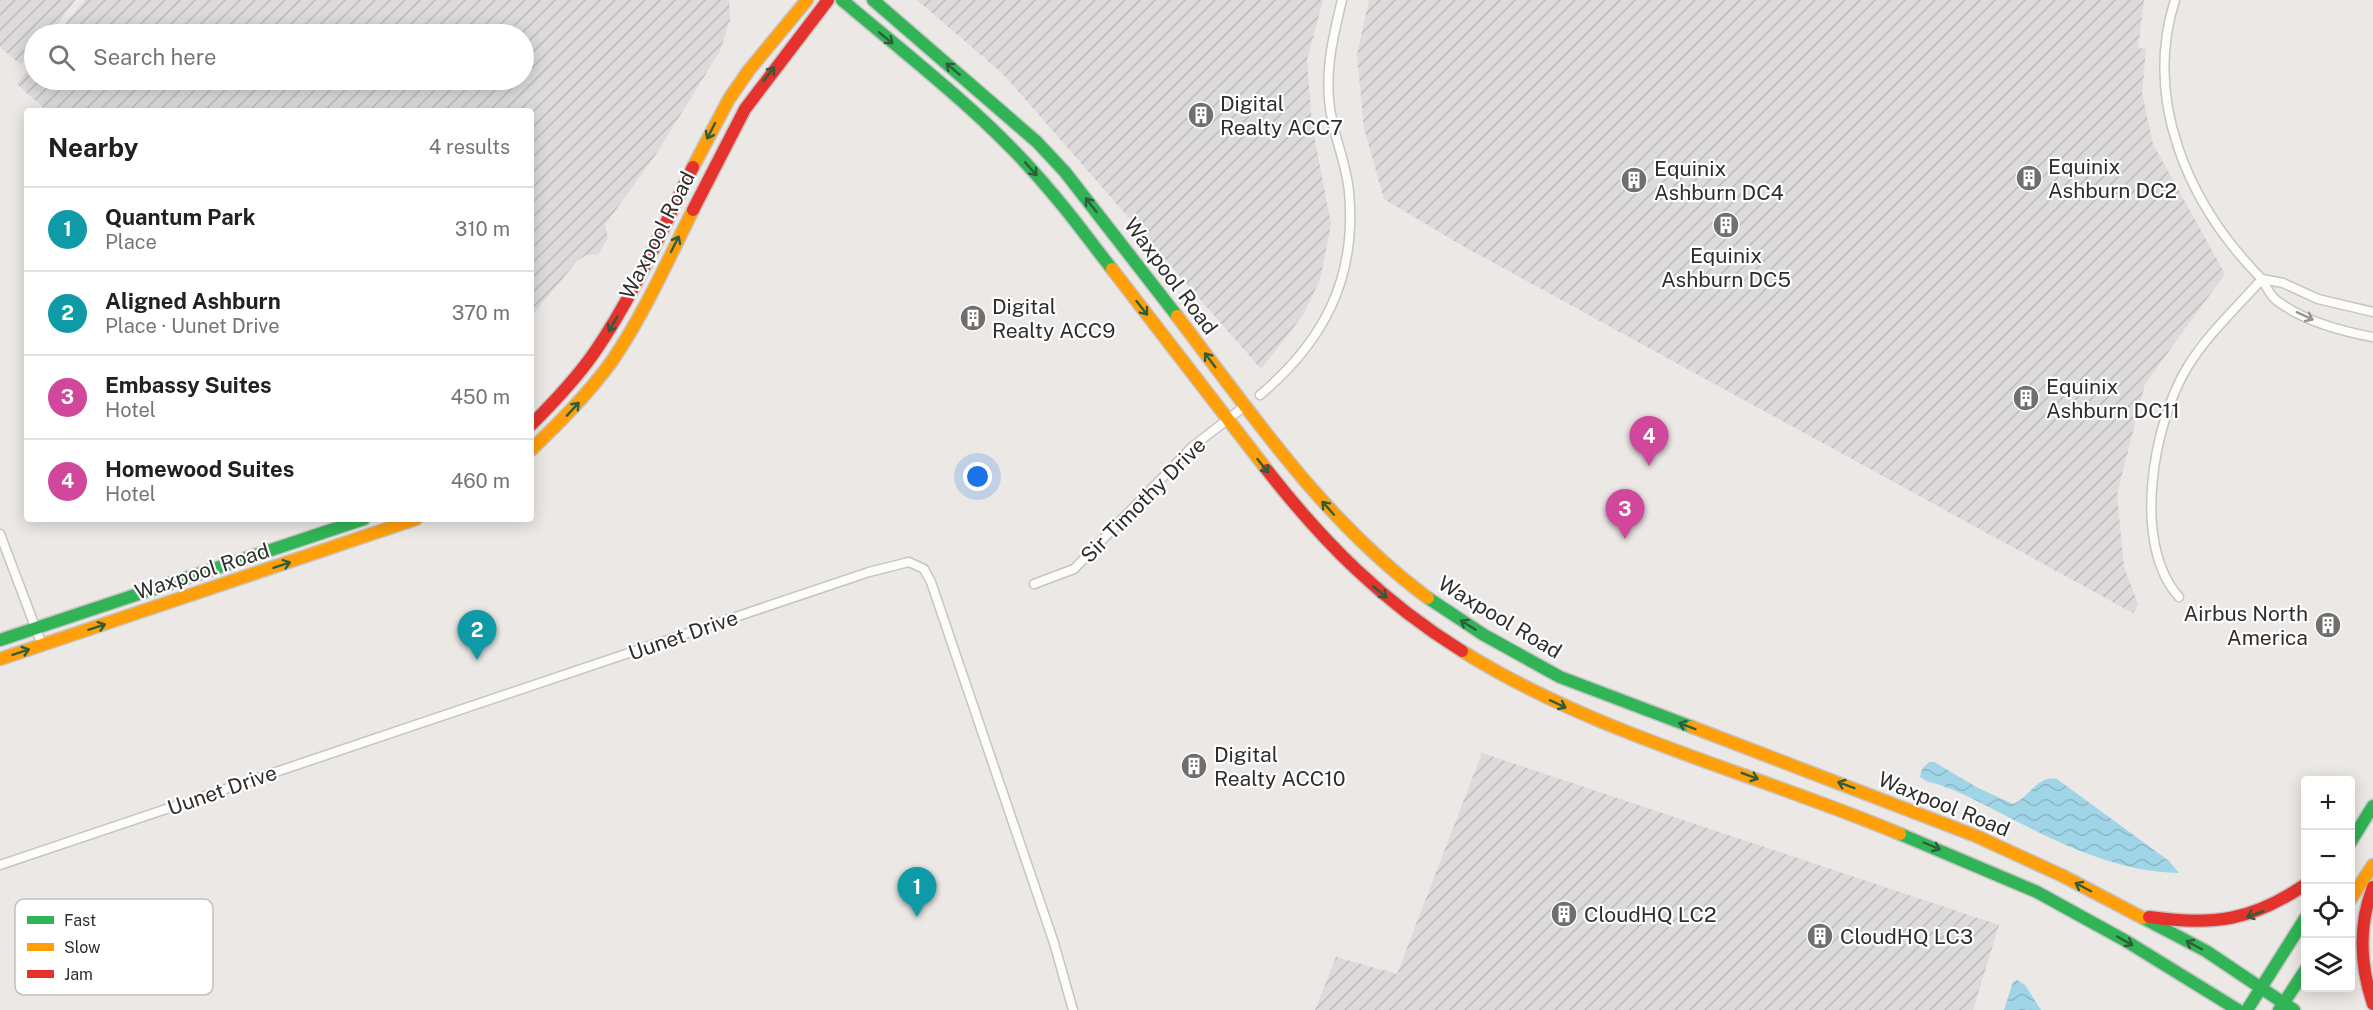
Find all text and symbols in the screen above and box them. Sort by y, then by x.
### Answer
search box [24,24,534,90]
one-way arrow [878,31,893,45]
icon: search [45,41,78,74]
text: Search here [93,44,217,70]
one-way arrow [946,62,961,76]
one-way arrow [763,66,776,82]
place label: Digital Realty ACC7 [1220,91,1343,140]
building icon: Digital Realty ACC7 [1186,100,1216,130]
one-way arrow [704,122,716,140]
text: Nearby [48,132,138,163]
text: 4 results [429,135,510,159]
place label: Equinix Ashburn DC2 [2048,154,2177,203]
place label: Equinix Ashburn DC4 [1654,156,1784,205]
one-way arrow [1024,161,1038,176]
building icon: Equinix Ashburn DC2 [2014,163,2044,193]
building icon: Equinix Ashburn DC4 [1619,165,1649,195]
street label: Waxpool Road [614,167,700,303]
one-way arrow [1085,197,1098,213]
text: Quantum Park [105,204,255,230]
building icon: Equinix Ashburn DC5 [1711,210,1741,240]
street label: Waxpool Road [1119,213,1223,339]
text: 1 [63,217,72,241]
text: 310 m [455,217,510,241]
text: Place [105,230,157,254]
one-way arrow [670,235,681,253]
place label: Equinix Ashburn DC5 [1661,243,1791,292]
text: Aligned Ashburn [105,288,281,314]
place label: Digital Realty ACC9 [992,294,1115,343]
one-way arrow [1136,300,1149,316]
text: 2 [61,301,74,325]
text: 370 m [452,301,510,325]
building icon: Digital Realty ACC9 [958,303,988,333]
one-way arrow [2295,310,2313,322]
text: Place · Uunet Drive [105,314,280,338]
one-way arrow [607,315,619,332]
one-way arrow [1204,352,1216,368]
text: Embassy Suites [105,372,272,398]
place label: Equinix Ashburn DC11 [2046,374,2180,423]
building icon: Equinix Ashburn DC11 [2011,383,2041,413]
text: 3 [61,385,74,409]
text: 450 m [450,385,510,409]
text: Hotel [105,398,156,422]
one-way arrow [566,402,580,417]
pin: 4 [1630,416,1668,466]
street label: Sir Timothy Drive [1075,432,1211,568]
text: Homewood Suites [105,456,294,482]
one-way arrow [1256,458,1269,474]
your location [963,462,992,491]
text: 4 [61,469,74,493]
text: 460 m [451,469,510,493]
text: Hotel [105,482,156,506]
pin: 3 [1606,490,1644,539]
one-way arrow [1321,500,1335,515]
street label: Waxpool Road [132,538,272,604]
one-way arrow [272,559,291,570]
street label: Waxpool Road [1434,570,1566,664]
one-way arrow [1372,585,1387,599]
place label: Airbus North America [2183,601,2308,650]
street label: Uunet Drive [625,605,741,665]
pin: 2 [458,610,496,660]
building icon: Airbus North America [2313,610,2343,640]
one-way arrow [1460,619,1477,631]
one-way arrow [87,620,106,631]
one-way arrow [11,646,30,657]
one-way arrow [1549,698,1567,710]
one-way arrow [1679,720,1697,731]
place label: Digital Realty ACC10 [1214,742,1346,791]
building icon: Digital Realty ACC10 [1179,751,1209,781]
street label: Uunet Drive [164,760,280,820]
street label: Waxpool Road [1875,766,2013,842]
one-way arrow [1740,772,1758,783]
map controls [2301,776,2355,992]
button: + [2301,776,2355,830]
one-way arrow [1838,779,1856,790]
button: − [2301,830,2355,884]
one-way arrow [1922,841,1940,852]
pin: 1 [898,868,936,917]
one-way arrow [2075,881,2093,892]
button: locate [2301,884,2355,938]
legend [15,899,213,995]
building icon: CloudHQ LC2 [1549,899,1579,929]
place label: CloudHQ LC2 [1584,902,1716,927]
one-way arrow [2246,909,2265,920]
text: Fast [64,911,96,930]
building icon: CloudHQ LC3 [1805,921,1835,951]
place label: CloudHQ LC3 [1840,924,1973,949]
one-way arrow [2116,935,2133,947]
text: Slow [64,938,101,957]
button: layers [2301,938,2355,992]
one-way arrow [2185,939,2203,950]
text: Jam [64,965,93,984]

